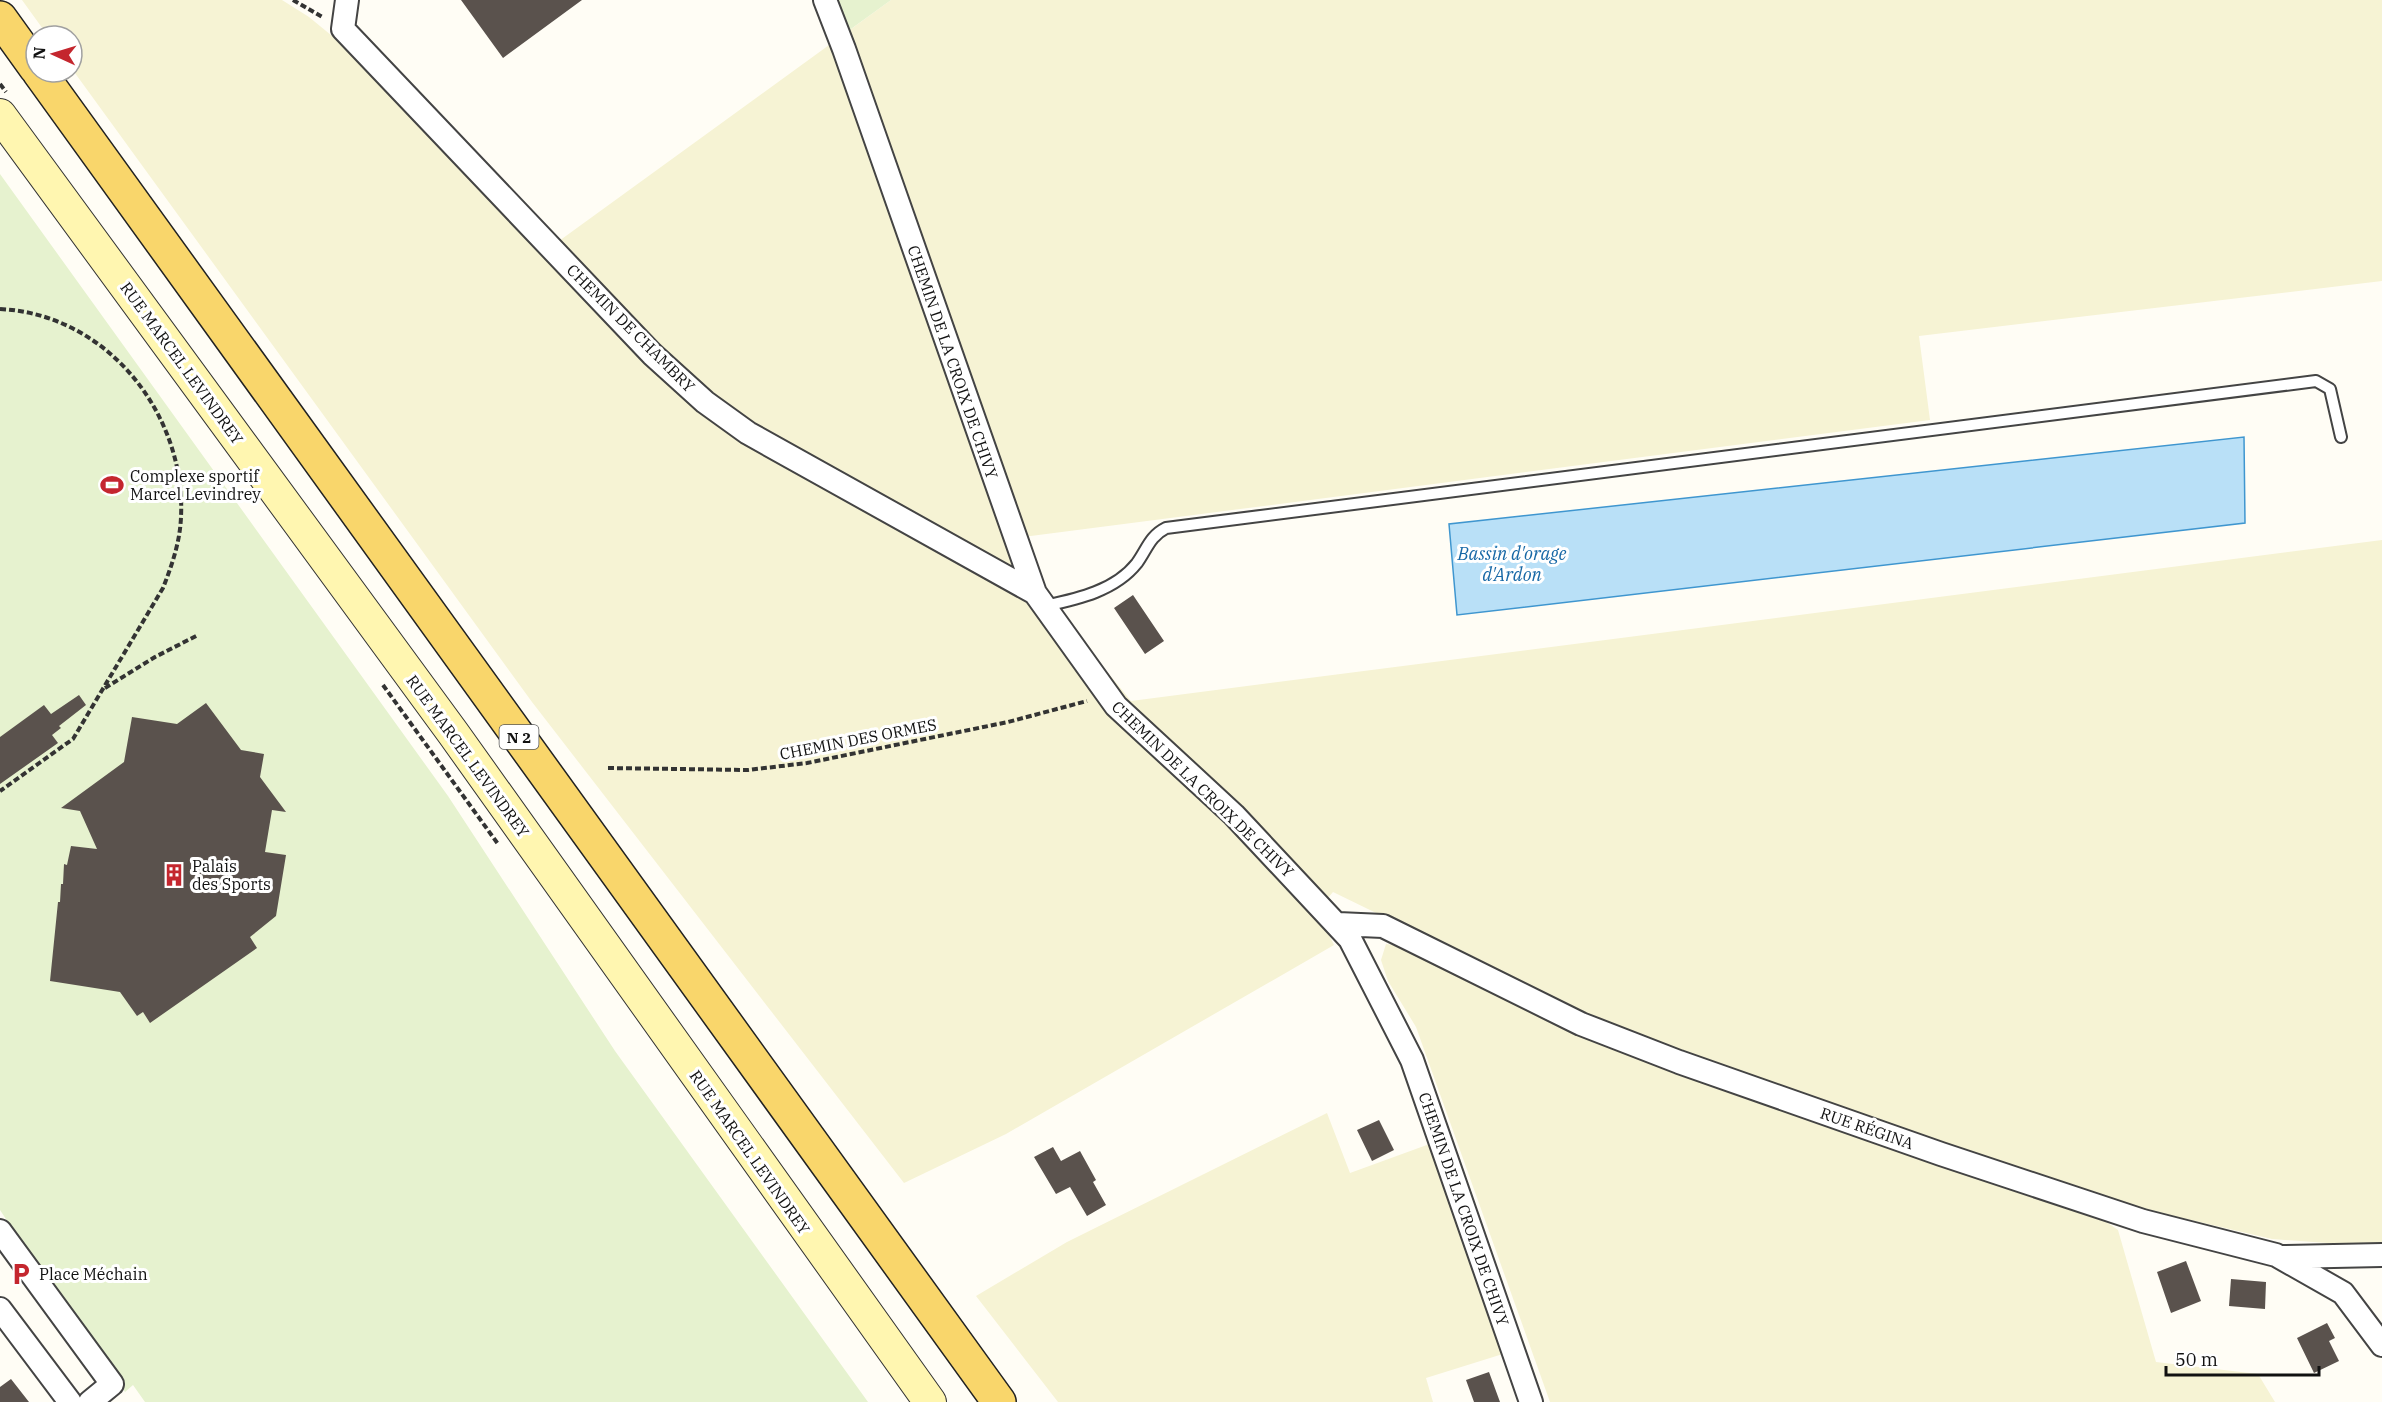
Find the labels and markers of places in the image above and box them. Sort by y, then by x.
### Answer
place label: Complexe sportif Marcel Levindrey [130,466,261,504]
sports icon: Complexe sportif Marcel Levindrey [99,472,125,498]
place label: Palais des Sports [192,856,271,894]
building icon: Palais des Sports [161,862,187,888]
parking icon: Place Méchain [8,1261,34,1287]
place label: Place Méchain [39,1264,148,1284]

